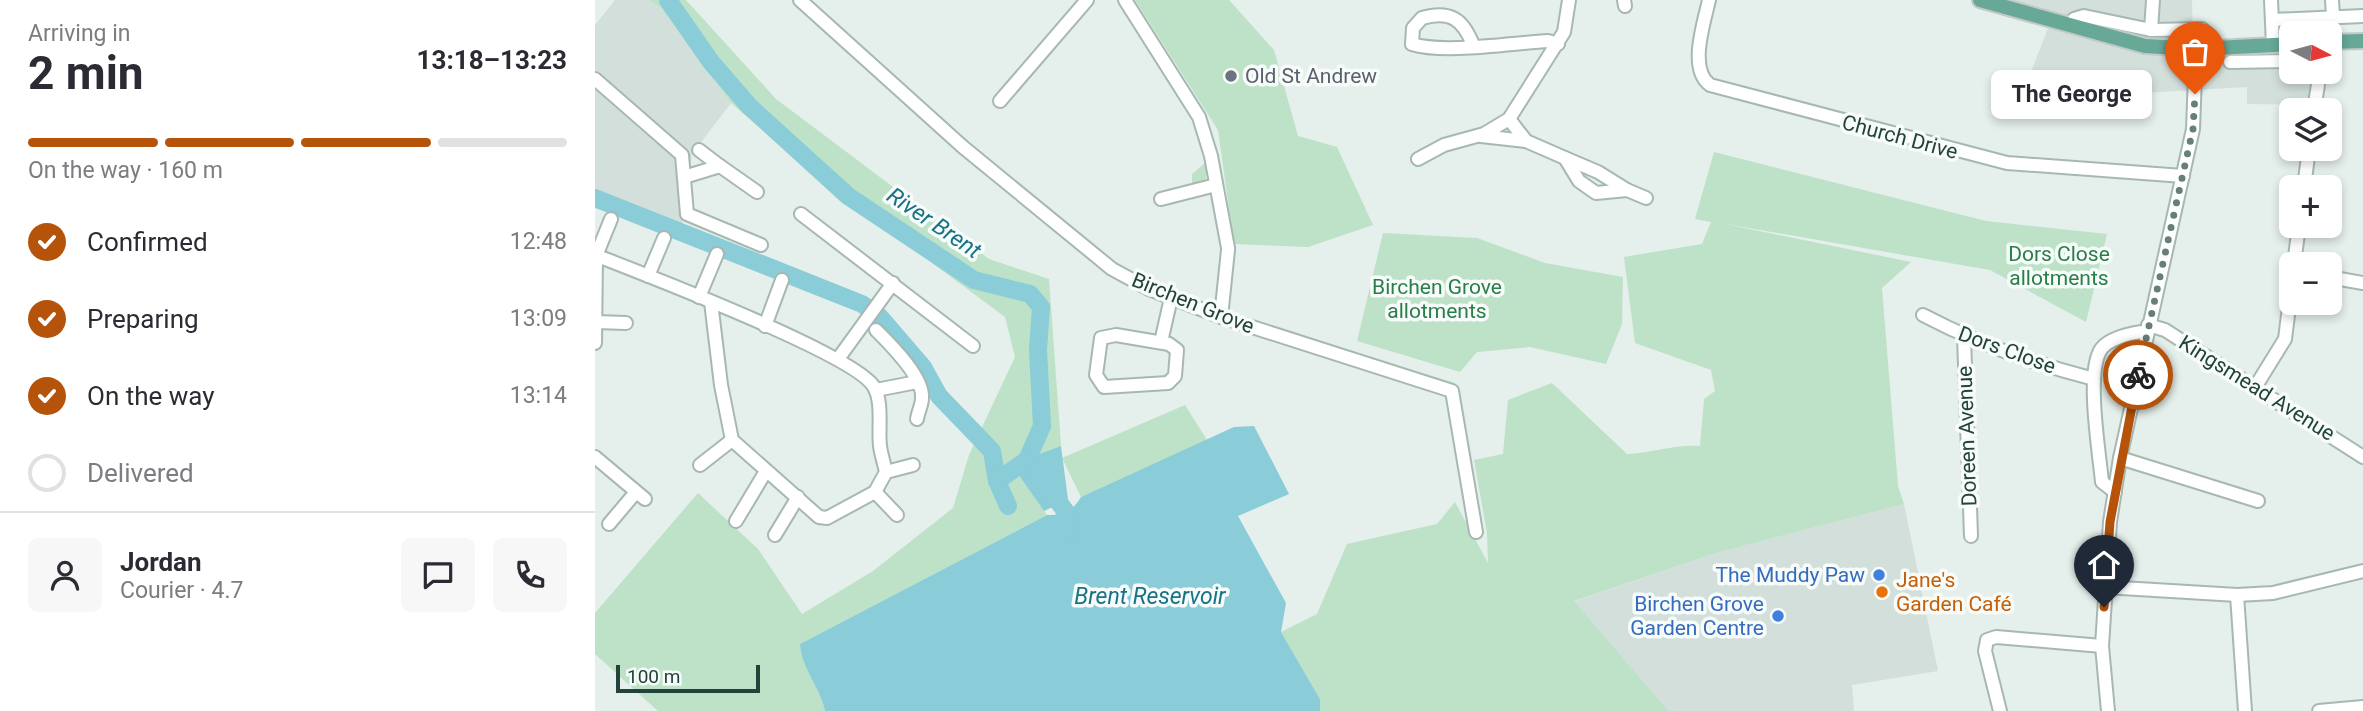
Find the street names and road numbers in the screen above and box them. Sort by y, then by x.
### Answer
street label: Church Drive [1840,110,1960,164]
street label: Birchen Grove [1128,268,1258,338]
street label: Dors Close [1955,321,2059,379]
street label: Kingsmead Avenue [2175,330,2339,446]
street label: Doreen Avenue [1953,365,1981,507]

